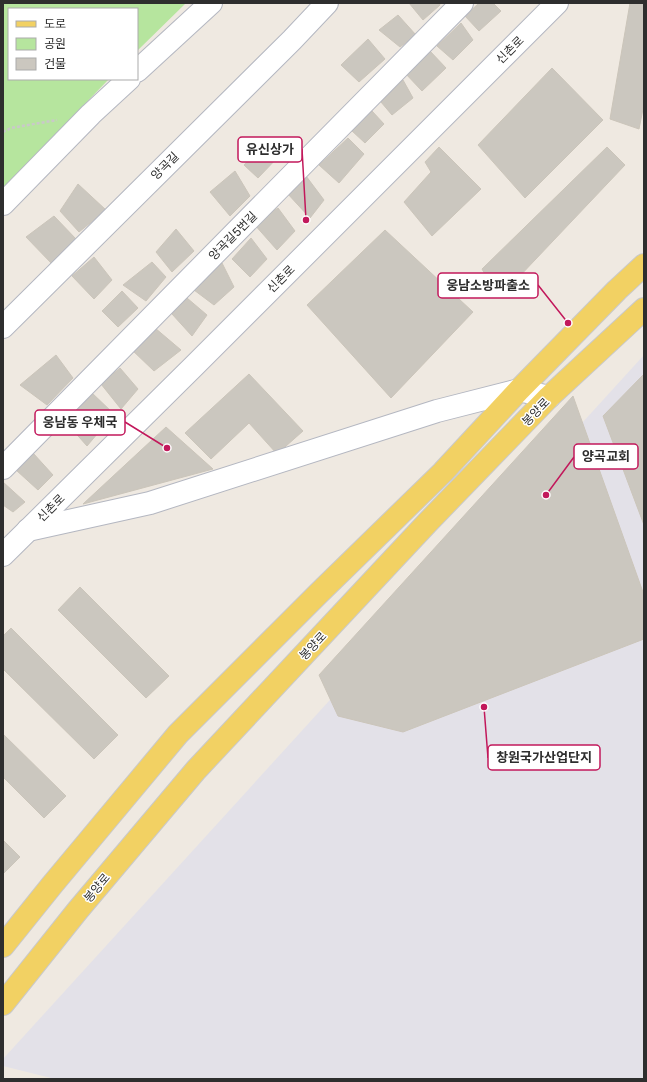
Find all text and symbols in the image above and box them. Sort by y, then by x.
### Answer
legend [8,8,138,80]
text: 도로 [44,16,66,31]
street label: 신촌로 [493,33,527,67]
text: 공원 [44,36,66,51]
text: 건물 [44,56,66,71]
callout: 유신상가 [238,137,302,162]
text: 유신상가 [246,141,294,157]
street label: 양곡길 [148,149,182,183]
street label: 양곡길5번길 [205,208,260,263]
street label: 신촌로 [264,262,298,296]
callout: 웅남소방파출소 [438,273,538,298]
text: 웅남소방파출소 [446,277,530,293]
street label: 봉양로 [519,395,553,429]
callout: 웅남동 우체국 [35,410,125,435]
text: 웅남동 우체국 [43,414,117,430]
callout: 양곡교회 [574,444,638,469]
text: 양곡교회 [582,448,630,464]
street label: 신촌로 [34,491,68,525]
street label: 봉양로 [296,628,329,663]
callout: 창원국가산업단지 [488,745,600,770]
text: 창원국가산업단지 [496,749,592,765]
street label: 봉양로 [80,870,113,905]

